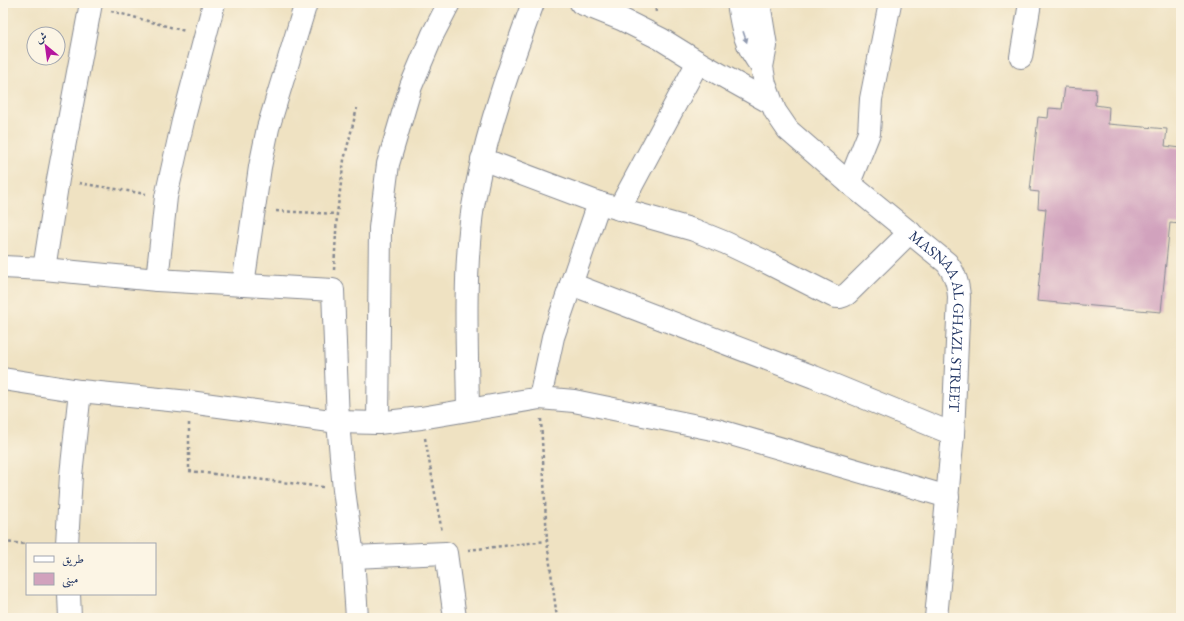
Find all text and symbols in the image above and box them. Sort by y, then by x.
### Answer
north arrow [26,26,66,66]
text: ش [33,28,49,46]
one-way arrow [742,32,748,44]
street label: MASNAA AL GHAZL STREET [905,226,969,413]
legend [26,543,156,595]
text: طريق [62,551,84,567]
text: مبنى [62,571,78,588]

